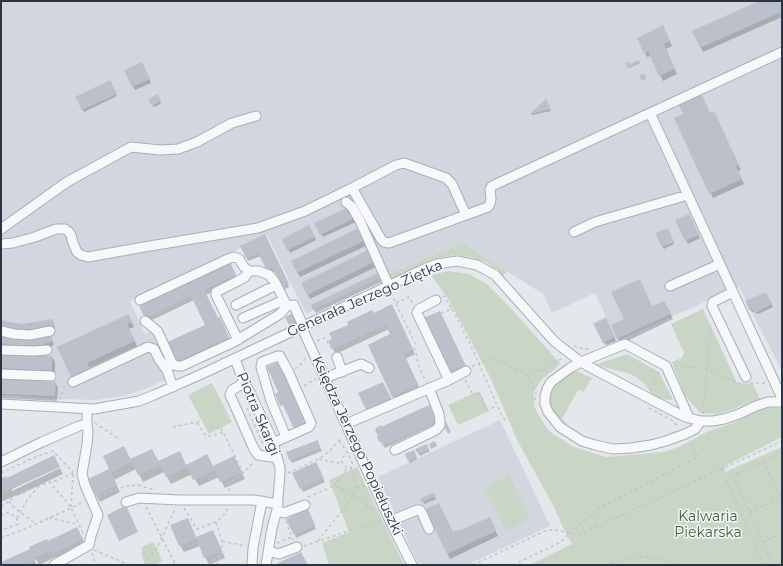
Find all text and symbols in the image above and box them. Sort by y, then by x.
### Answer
street label: Generała Jerzego Ziętka [285,257,445,341]
street label: Księdza Jerzego Popiełuszki [308,354,406,538]
street label: Piotra Skargi [233,370,283,458]
park label: Kalwaria Piekarska [674,509,742,542]

